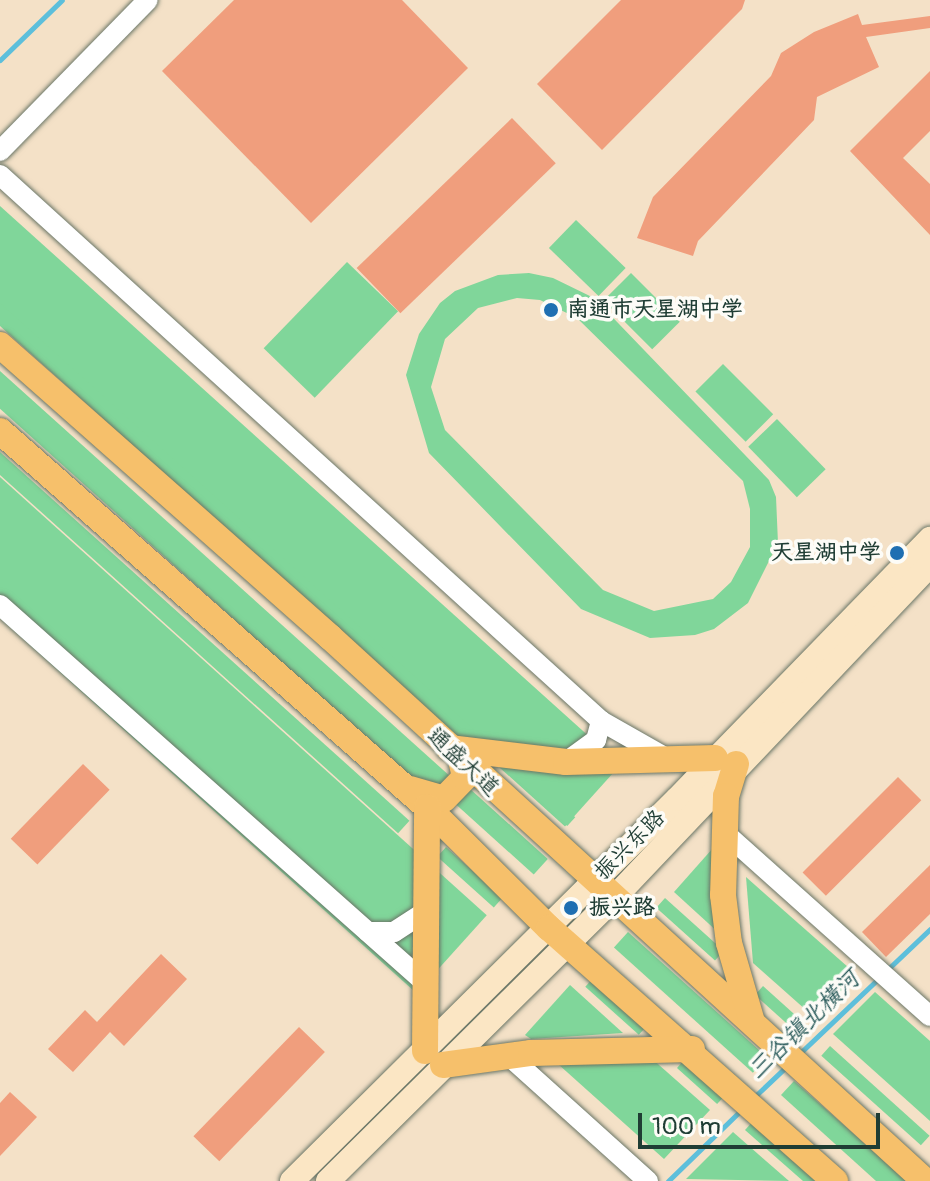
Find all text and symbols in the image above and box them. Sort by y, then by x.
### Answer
place label: 南通市天星湖中学 [567,297,743,323]
marker: 南通市天星湖中学 [542,301,560,319]
place label: 天星湖中学 [771,540,881,566]
marker: 天星湖中学 [888,544,906,562]
street label: 通盛大道 [422,722,504,802]
street label: 振兴东路 [590,805,670,885]
place label: 振兴路 [589,895,655,921]
marker: 振兴路 [560,897,582,919]
water label: 三谷镇北横河 [742,965,866,1085]
scale bar [642,1097,884,1147]
text: 100 m [652,1112,721,1141]

